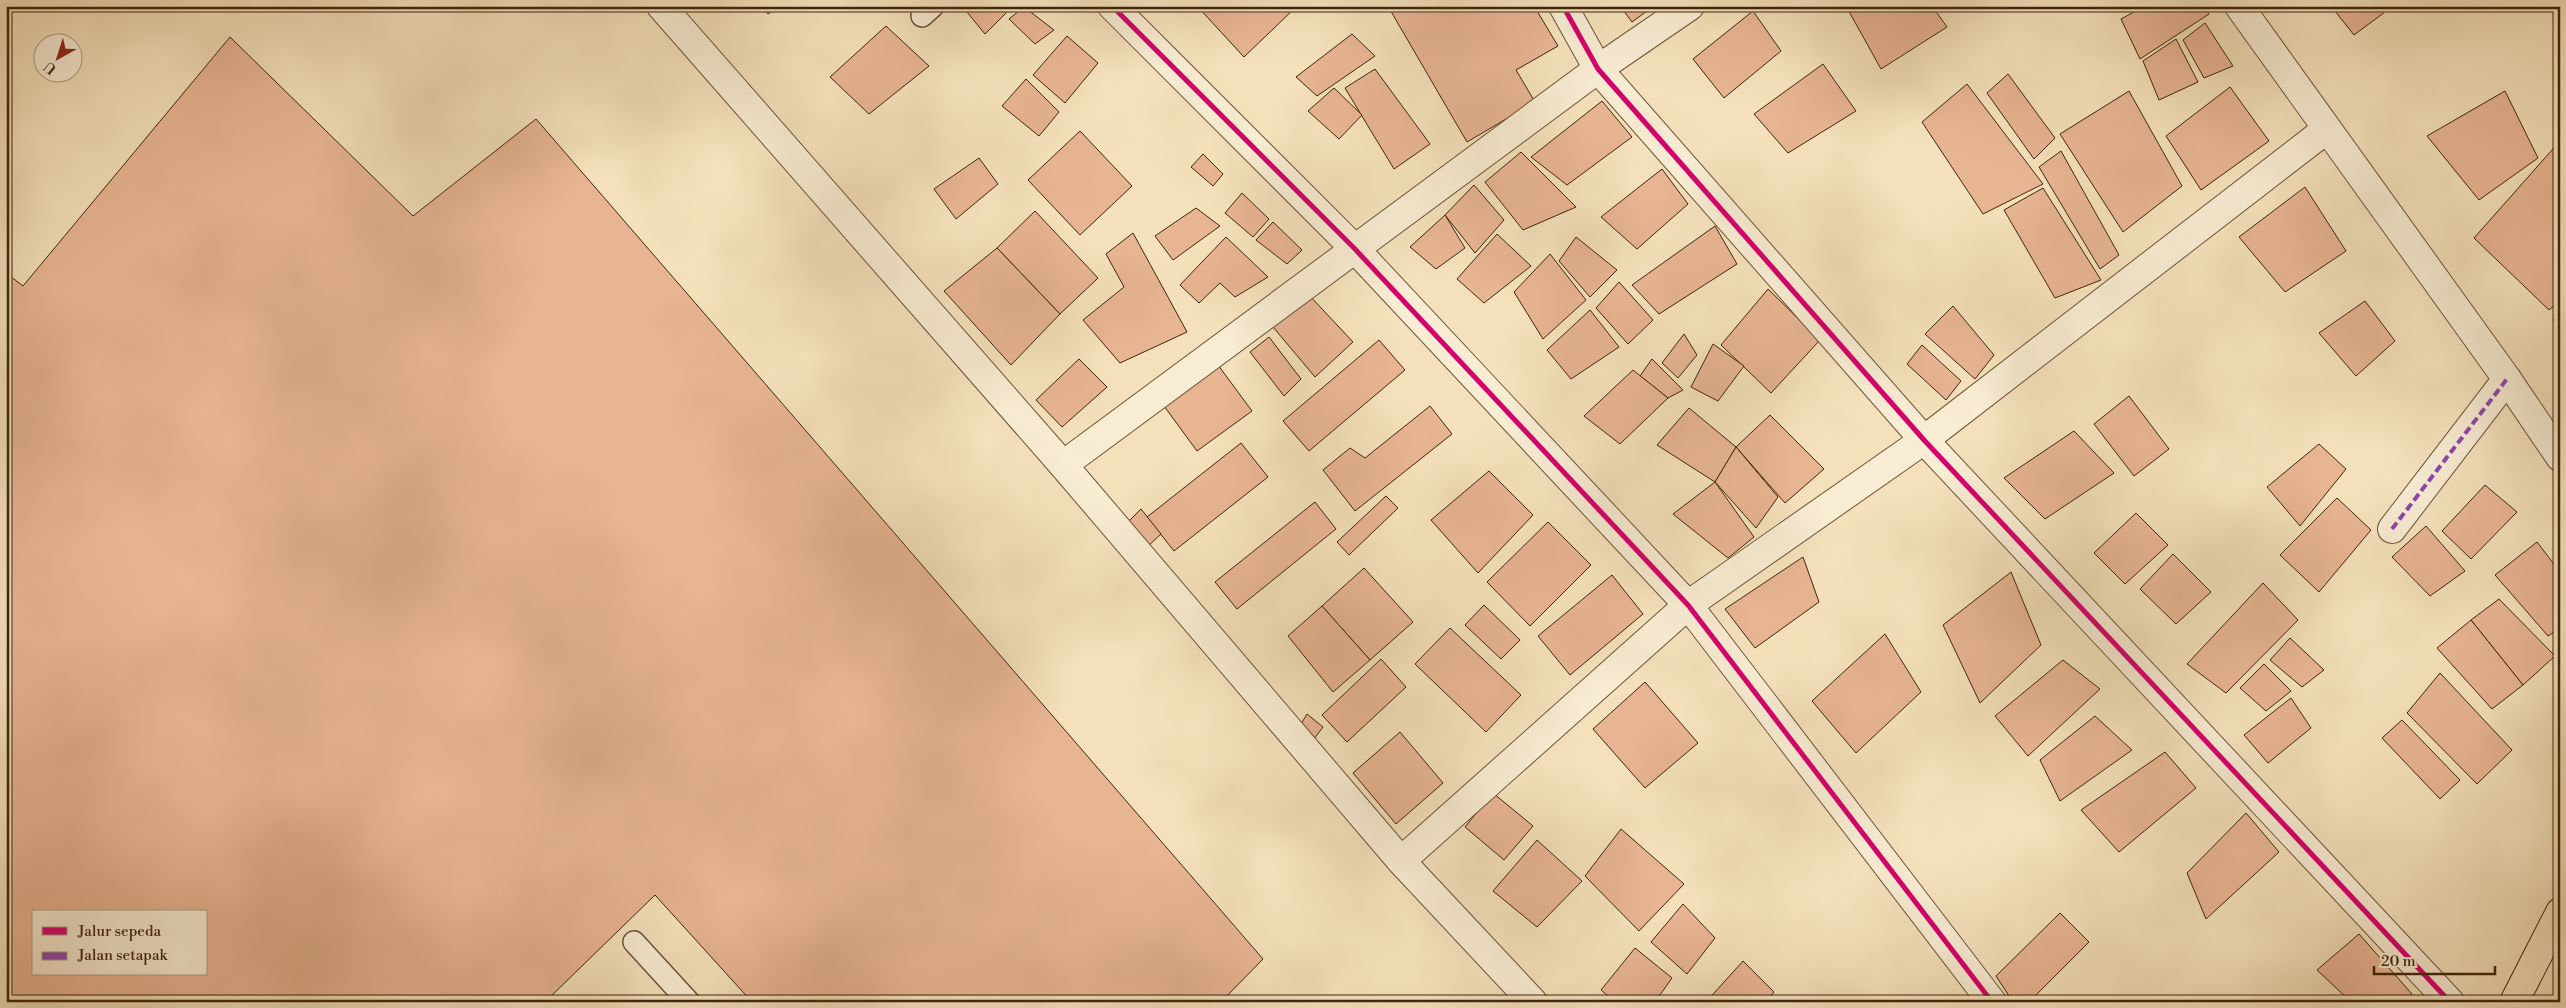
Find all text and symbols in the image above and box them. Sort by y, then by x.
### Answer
north arrow [32,32,82,82]
text: U [40,57,60,78]
legend [32,910,208,976]
text: Jalur sepeda [77,922,161,941]
scale bar [2374,943,2495,975]
text: Jalan setapak [77,946,169,965]
text: 20 m [2381,952,2416,971]

